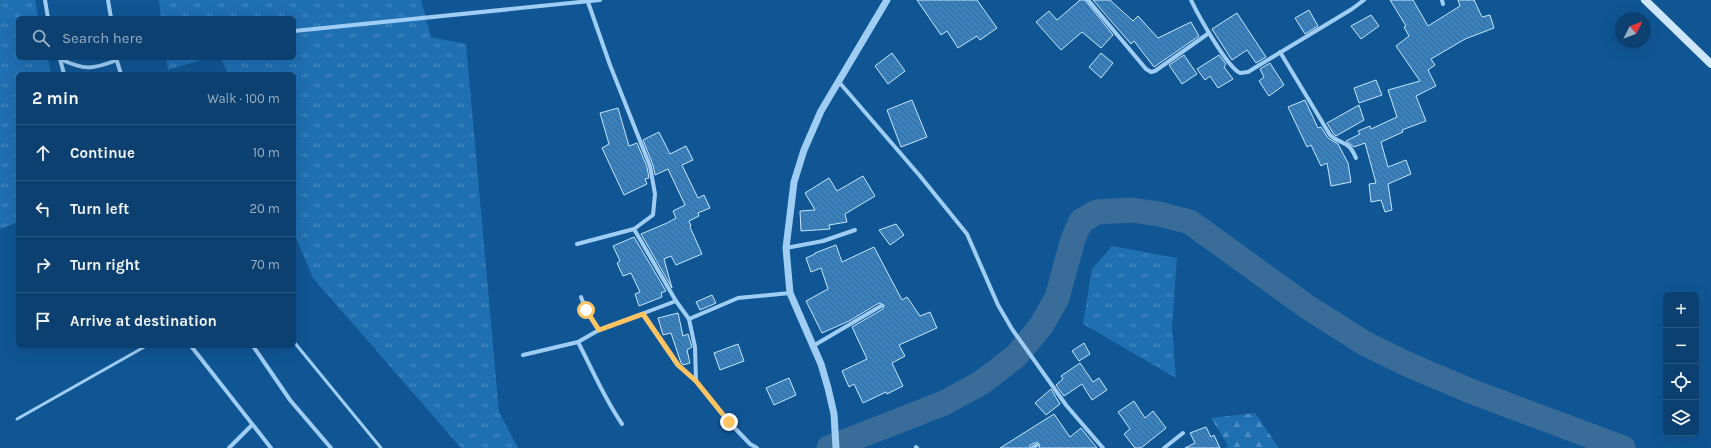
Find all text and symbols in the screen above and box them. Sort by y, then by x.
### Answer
north arrow [1615,12,1651,48]
search box [16,16,296,60]
icon: search [30,27,52,49]
text: Search here [62,29,143,47]
text: 2 min [32,88,79,108]
text: Walk · 100 m [207,91,280,106]
icon: ahead [32,142,54,164]
text: Continue [70,144,135,162]
text: 10 m [253,145,280,160]
icon: left [32,198,54,220]
text: Turn left [70,200,129,218]
text: 20 m [250,201,280,216]
icon: right [32,254,54,276]
text: Turn right [70,256,140,274]
text: 70 m [251,257,280,272]
map controls [1663,292,1699,436]
button: + [1663,292,1699,328]
route start [577,301,595,319]
icon: arrive [32,310,54,332]
text: Arrive at destination [70,312,217,330]
button: − [1663,328,1699,364]
button: locate [1663,364,1699,400]
button: layers [1663,400,1699,436]
route end [720,413,738,431]

